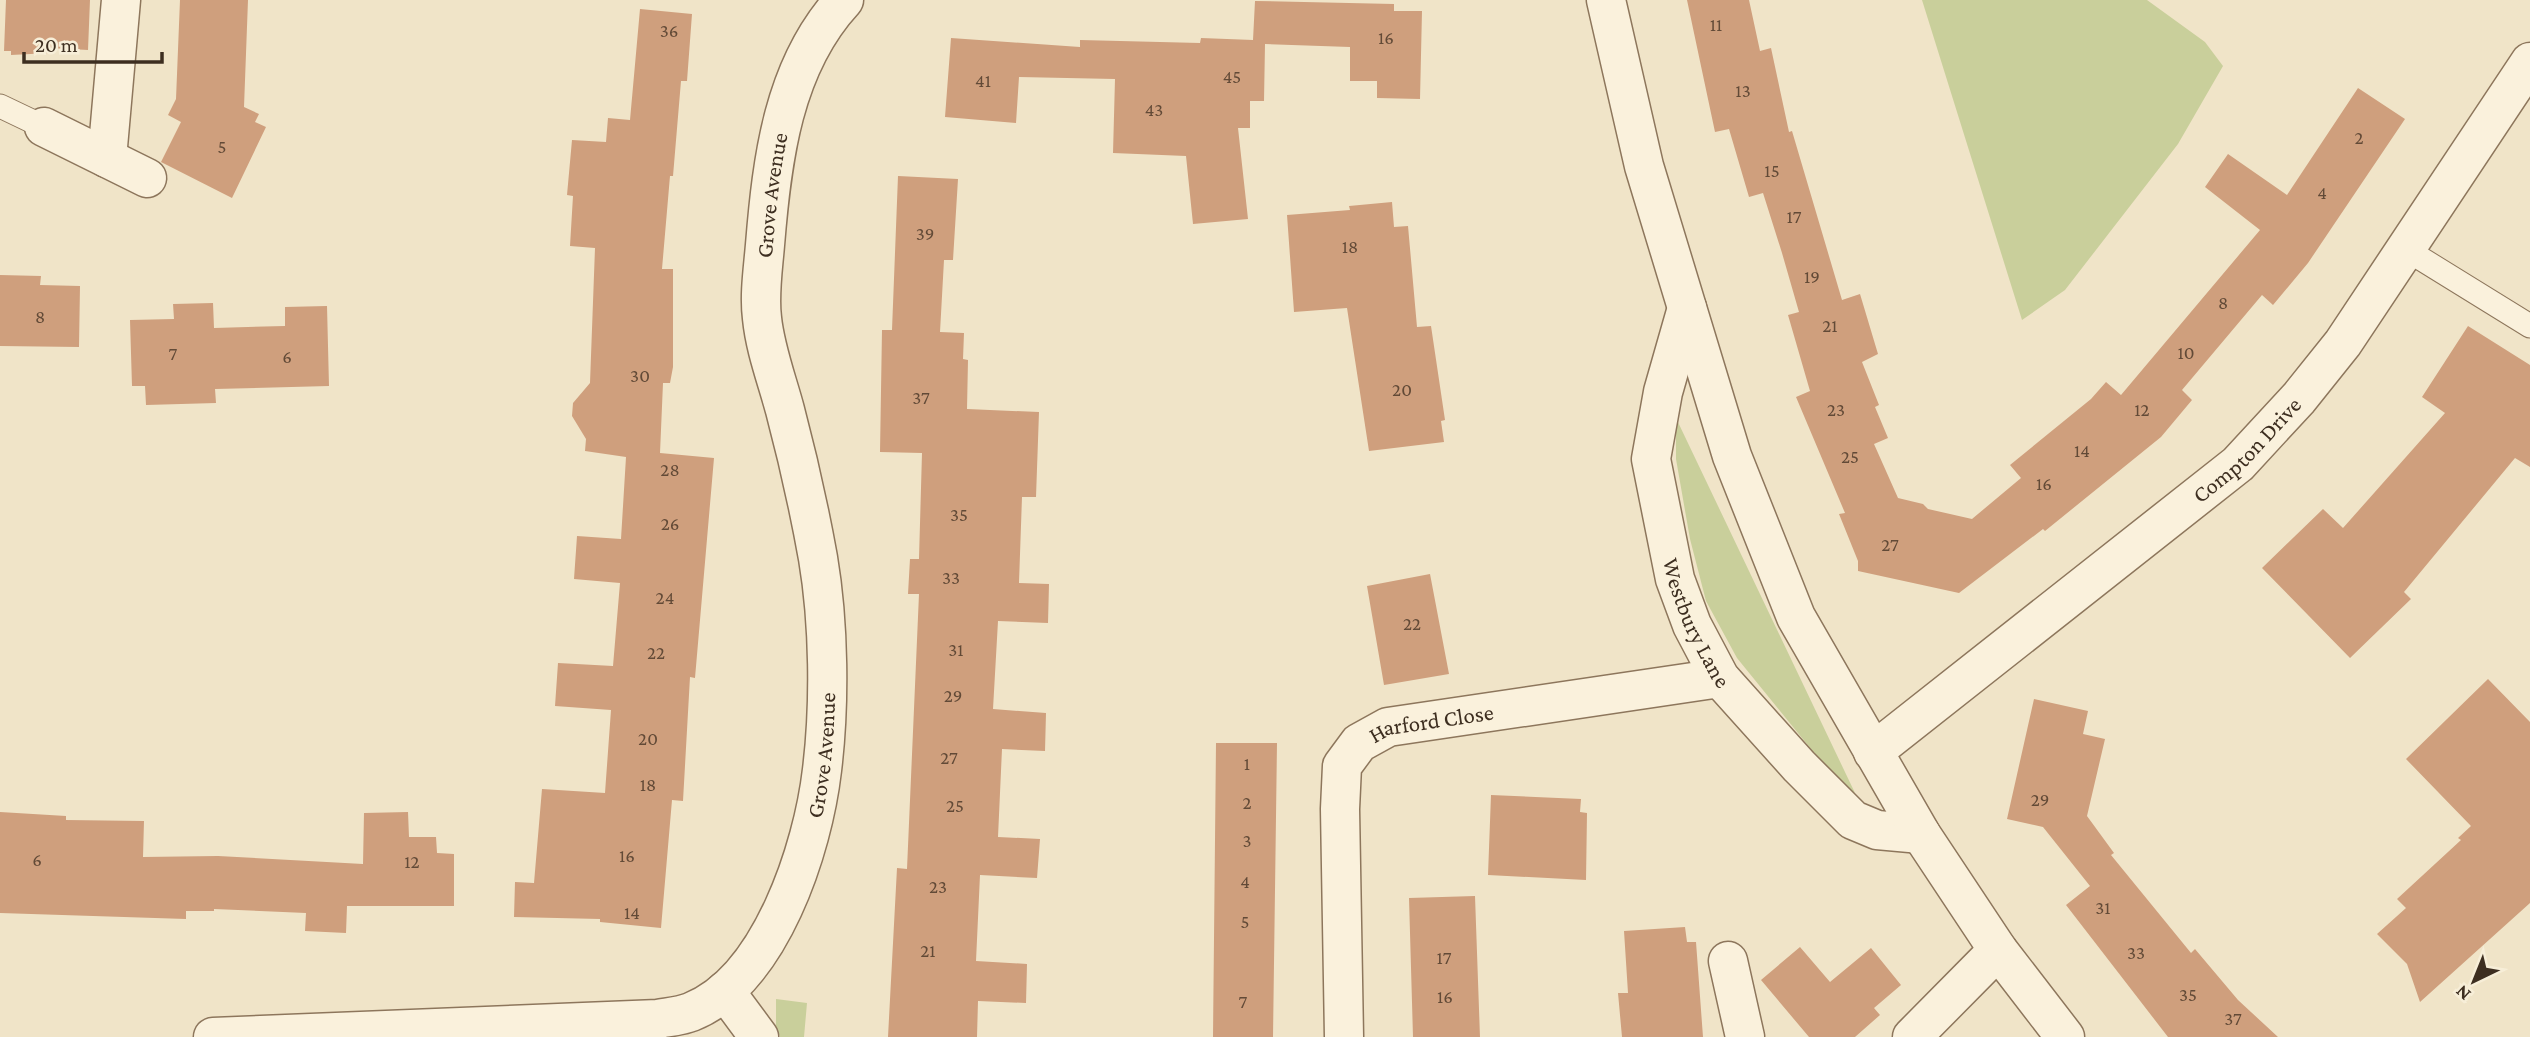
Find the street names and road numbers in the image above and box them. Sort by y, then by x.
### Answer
street label: Grove Avenue [751,130,793,259]
street label: Compton Drive [2187,392,2306,508]
street label: Westbury Lane [1658,556,1735,693]
street label: Grove Avenue [801,692,840,820]
street label: Harford Close [1364,699,1495,748]

